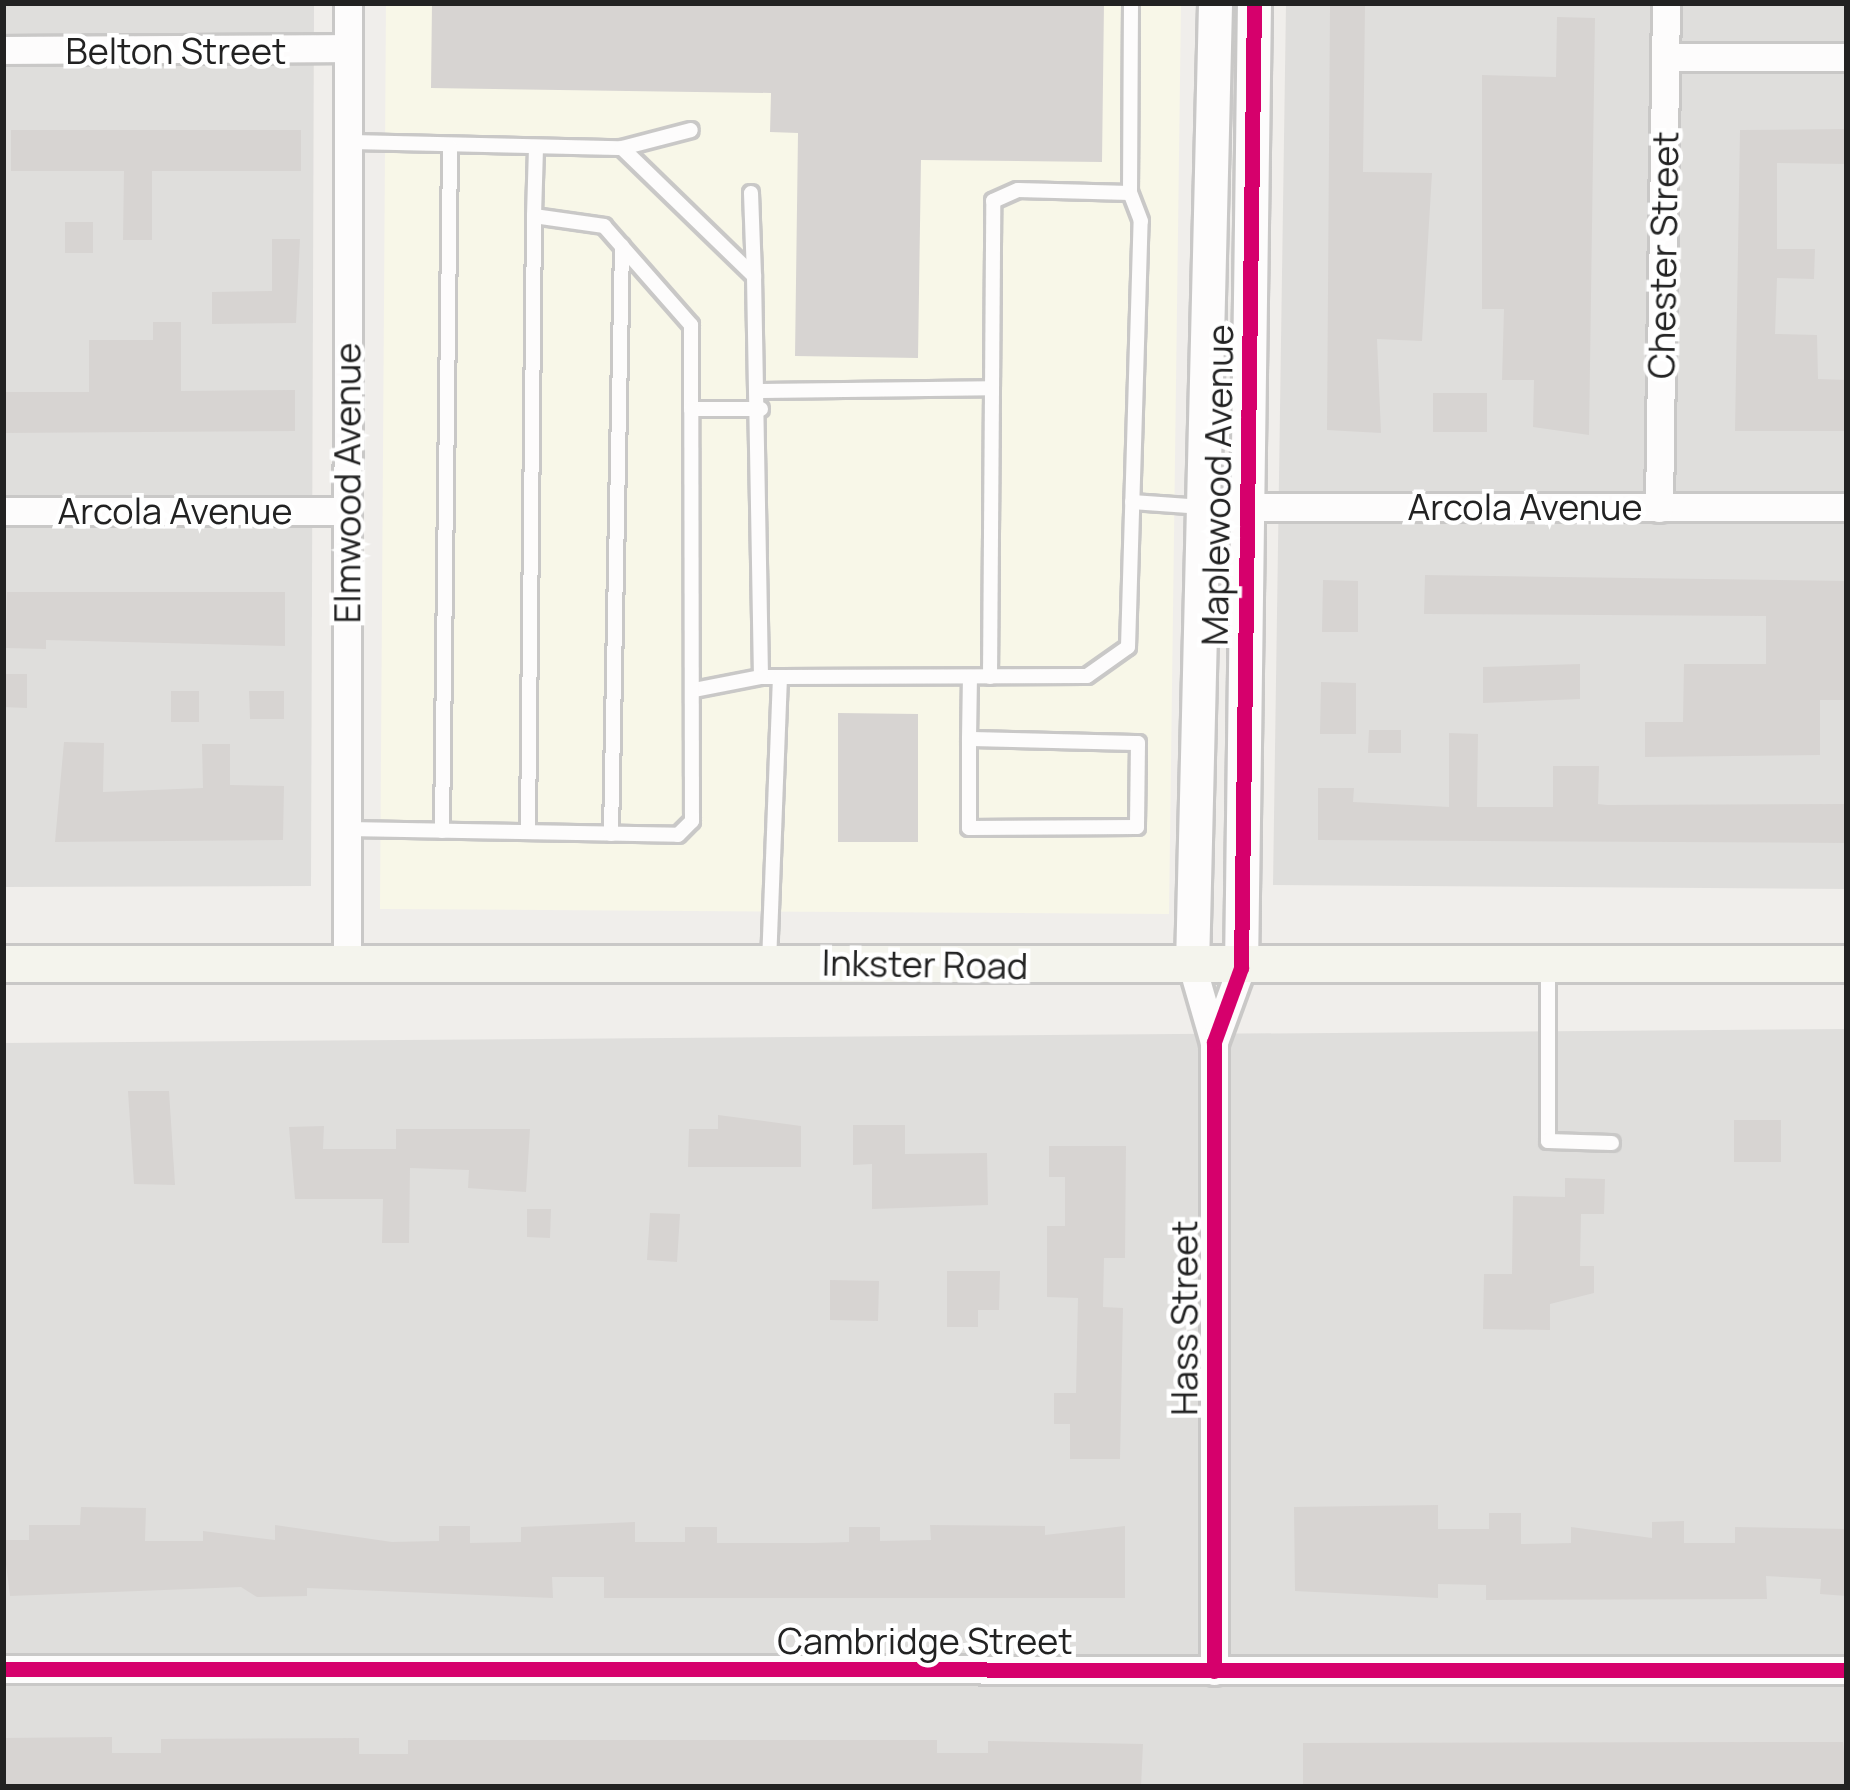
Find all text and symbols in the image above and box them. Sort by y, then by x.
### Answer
street label: Belton Street [66,29,286,73]
street label: Chester Street [1639,131,1687,379]
street label: Maplewood Avenue [1193,324,1241,646]
street label: Elmwood Avenue [325,343,369,623]
street label: Arcola Avenue [1408,485,1642,529]
street label: Arcola Avenue [58,489,292,533]
street label: Inkster Road [821,941,1029,987]
street label: Hass Street [1162,1220,1206,1416]
street label: Cambridge Street [777,1619,1073,1663]

